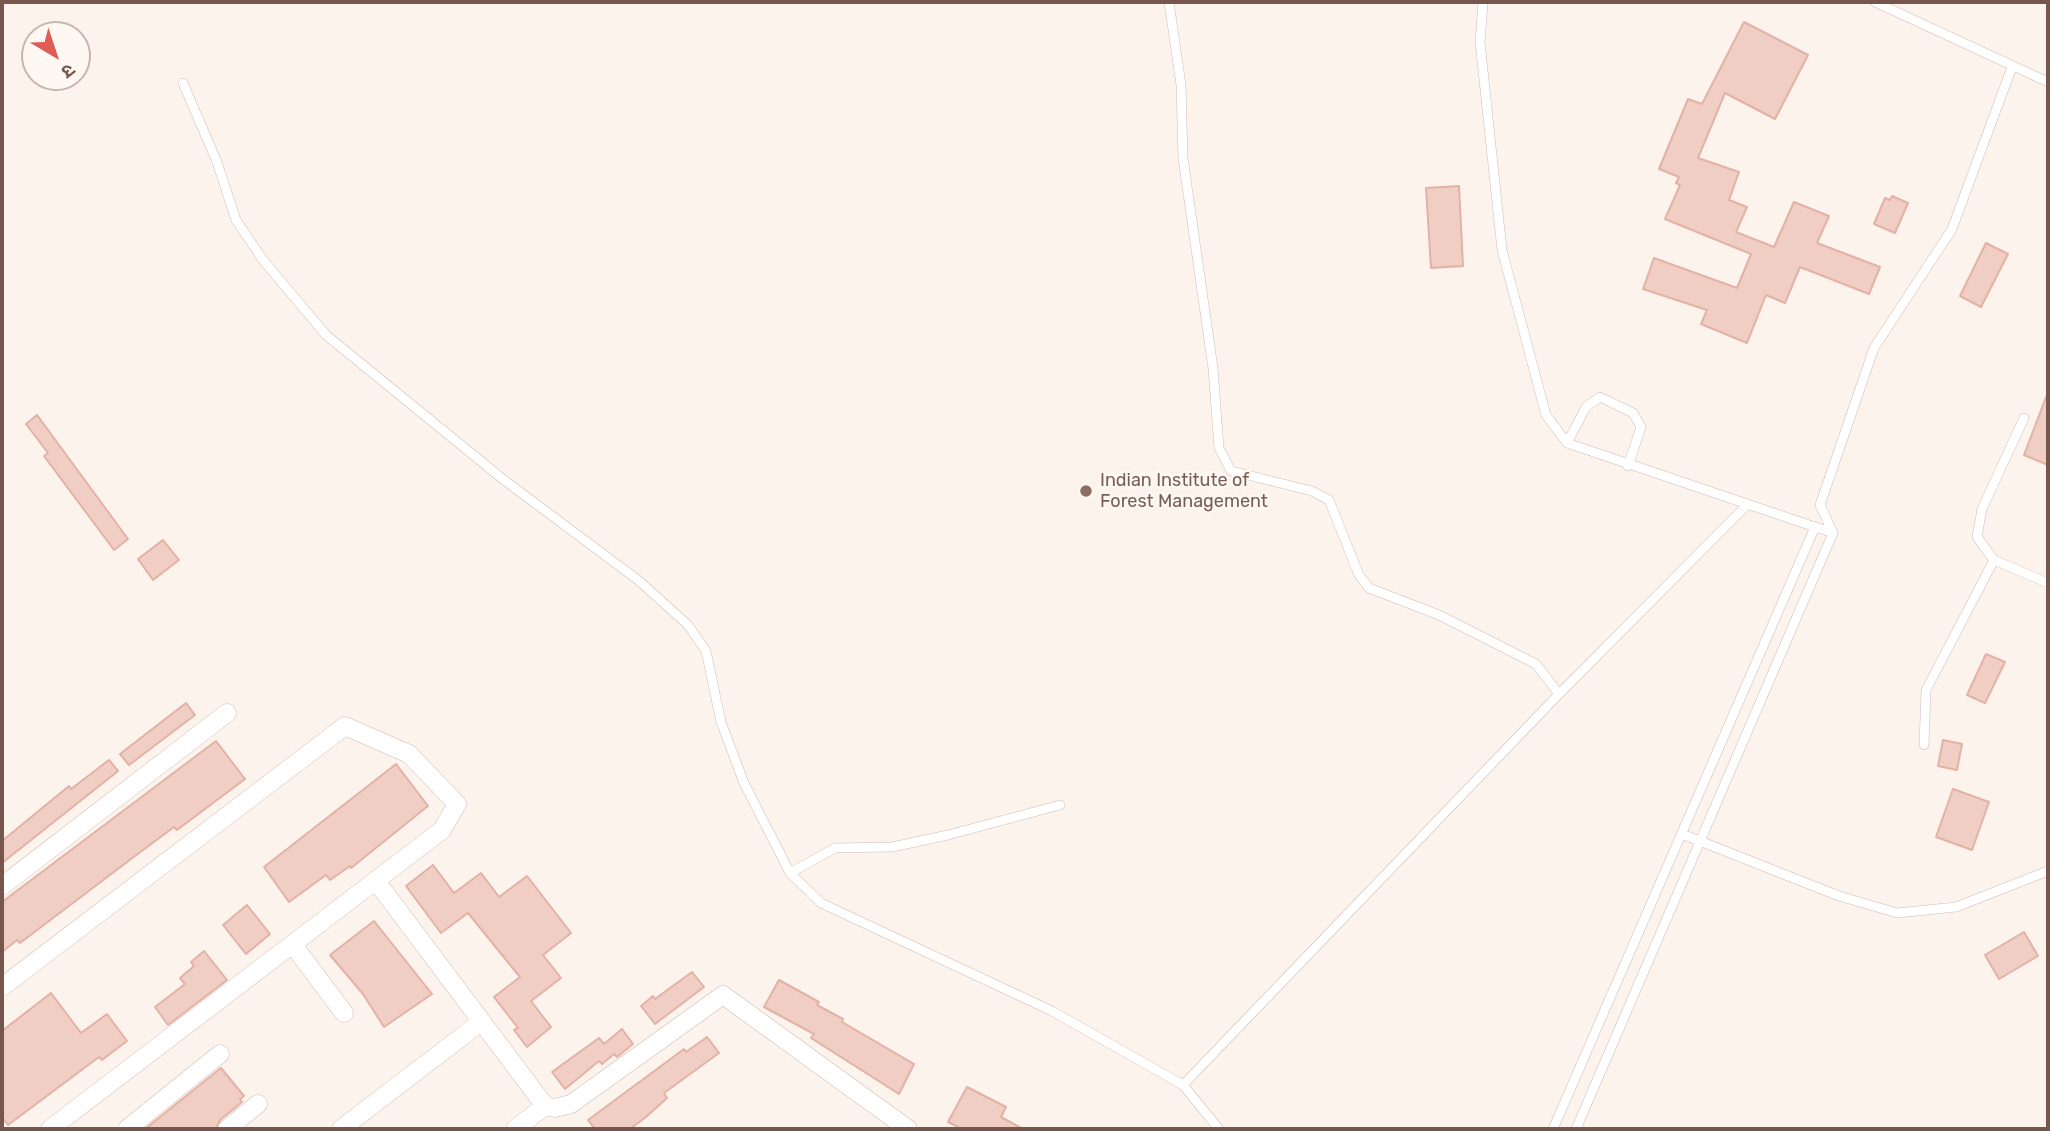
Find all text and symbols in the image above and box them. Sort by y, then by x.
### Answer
north arrow [21,21,91,91]
text: उ [57,59,80,84]
place label: Indian Institute of Forest Management [1100,470,1268,512]
marker: Indian Institute of Forest Management [1078,483,1094,499]

